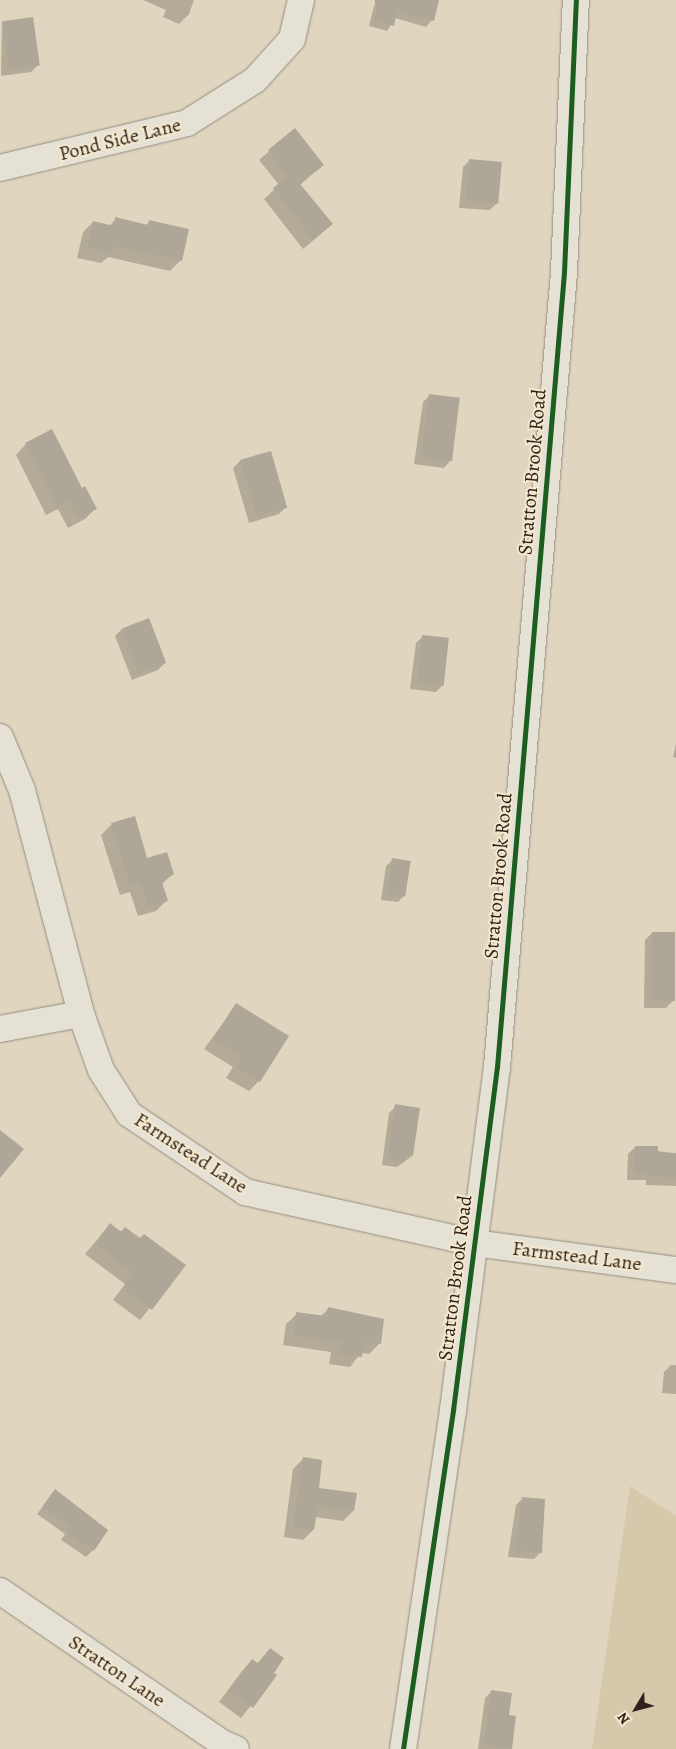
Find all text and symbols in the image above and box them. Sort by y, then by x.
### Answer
street label: Pond Side Lane [57,112,183,166]
street label: Stratton Brook Road [513,388,551,556]
street label: Stratton Brook Road [479,792,517,960]
street label: Farmstead Lane [130,1108,252,1198]
street label: Stratton Brook Road [433,1194,477,1362]
street label: Farmstead Lane [511,1236,643,1276]
street label: Stratton Lane [64,1630,170,1712]
north arrow [611,1684,661,1734]
text: N [613,1709,634,1728]

